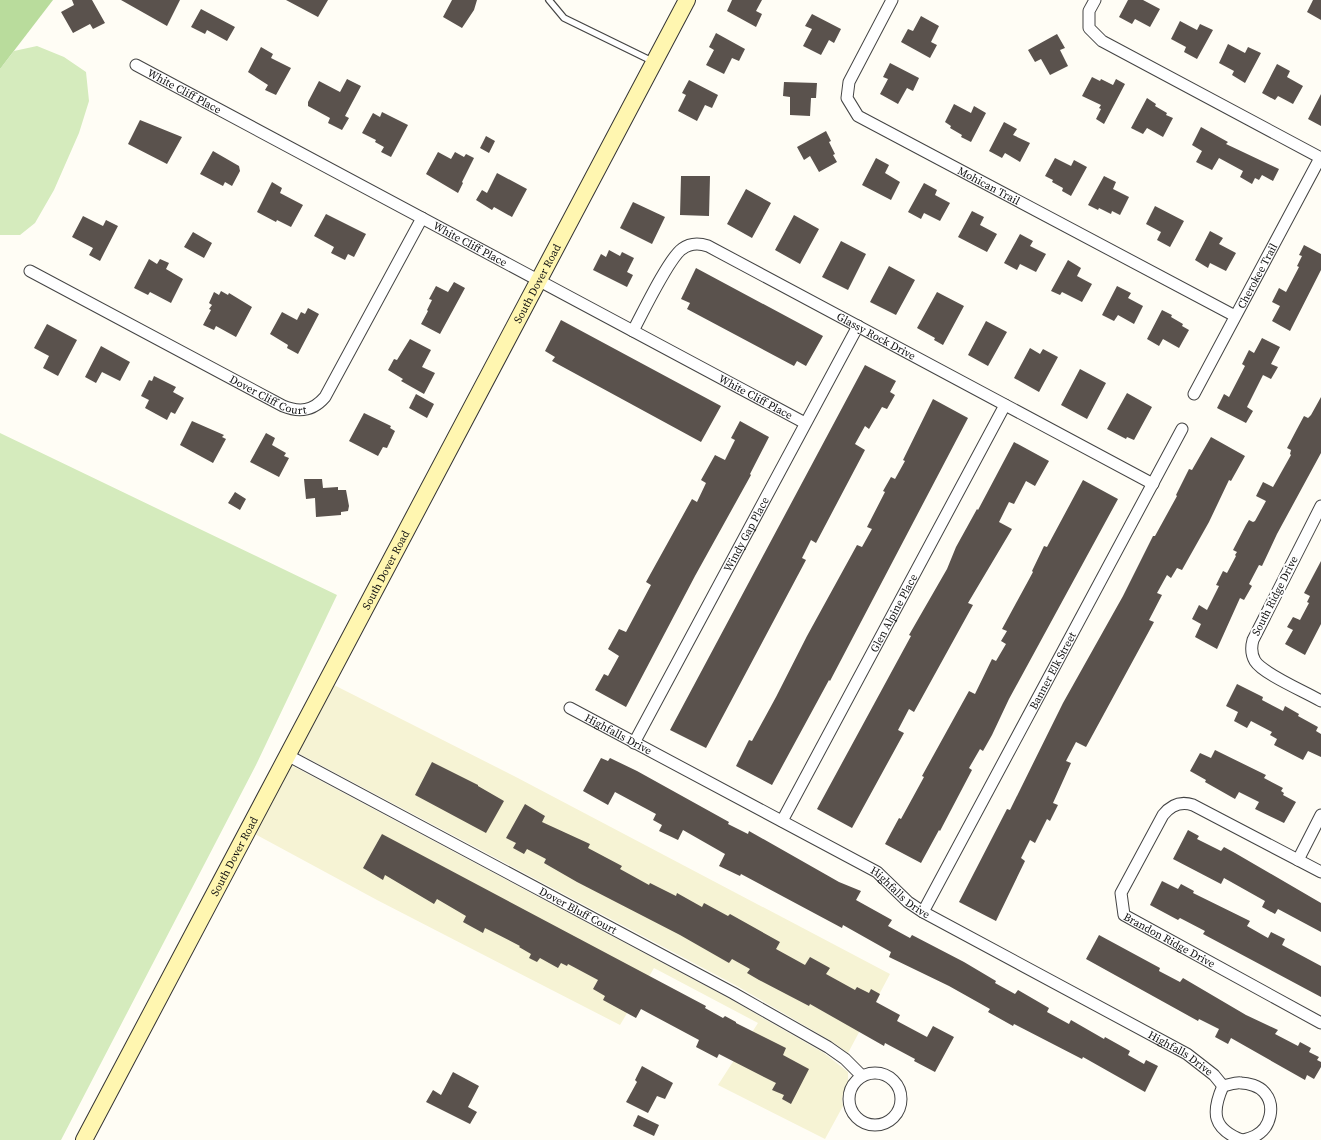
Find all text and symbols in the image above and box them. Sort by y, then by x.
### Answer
street label: White Cliff Place [145,65,224,117]
street label: Mohican Trail [955,163,1023,208]
street label: White Cliff Place [431,218,510,270]
street label: South Dover Road [510,240,565,326]
street label: Cherokee Trail [1234,240,1281,311]
street label: Glassy Rock Drive [834,309,919,363]
street label: Dover Cliff Court [227,371,308,417]
street label: White Cliff Place [716,371,796,423]
street label: Windy Gap Place [720,494,773,574]
street label: South Dover Road [358,527,413,612]
street label: South Ridge Drive [1248,553,1302,638]
street label: Glen Alpine Place [866,571,921,655]
street label: Banner Elk Street [1026,629,1080,712]
street label: Highfalls Drive [582,710,655,758]
street label: South Dover Road [207,813,262,899]
street label: Highfalls Drive [868,862,933,922]
street label: Dover Bluff Court [537,883,620,937]
street label: Brandon Ridge Drive [1121,909,1218,971]
street label: Highfalls Drive [1146,1027,1216,1079]

